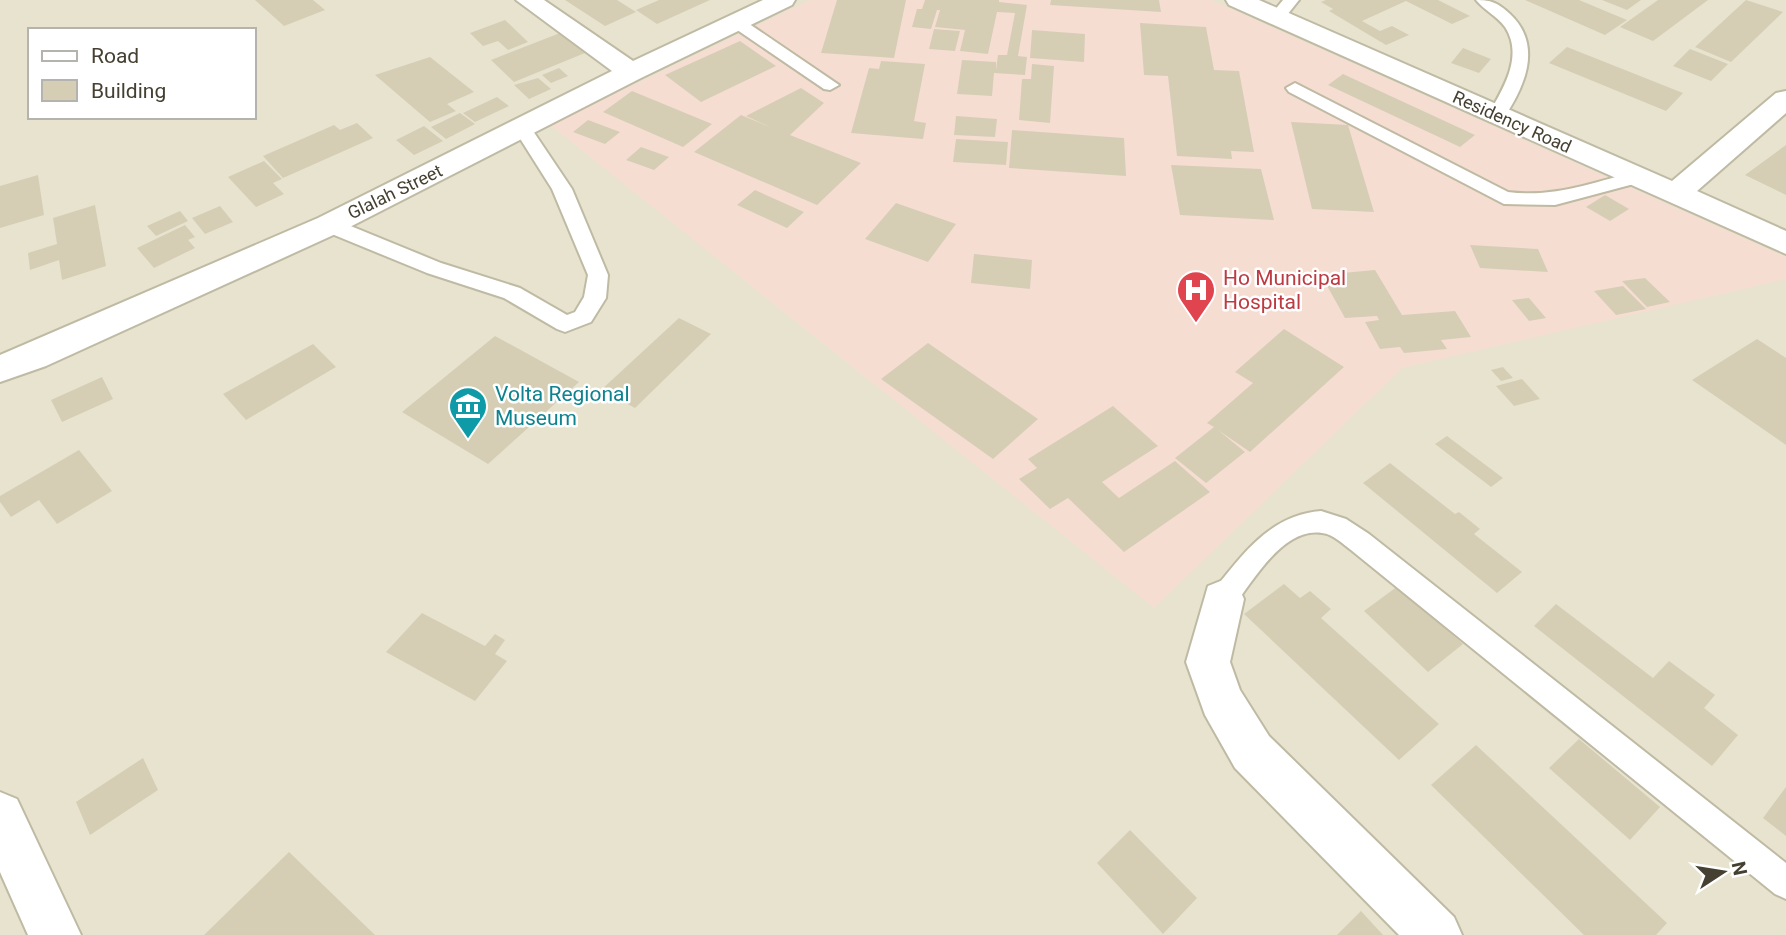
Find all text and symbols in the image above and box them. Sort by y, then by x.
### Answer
legend [28,28,256,119]
text: Road [91,44,139,68]
text: Building [91,79,166,103]
street label: Residency Road [1450,86,1575,157]
street label: Glalah Street [344,160,446,223]
place label: Ho Municipal Hospital [1223,266,1346,314]
hospital icon: Ho Municipal Hospital [1175,269,1217,324]
place label: Volta Regional Museum [495,382,630,430]
museum icon: Volta Regional Museum [447,385,489,440]
north arrow [1688,837,1758,907]
text: N [1726,860,1752,878]

